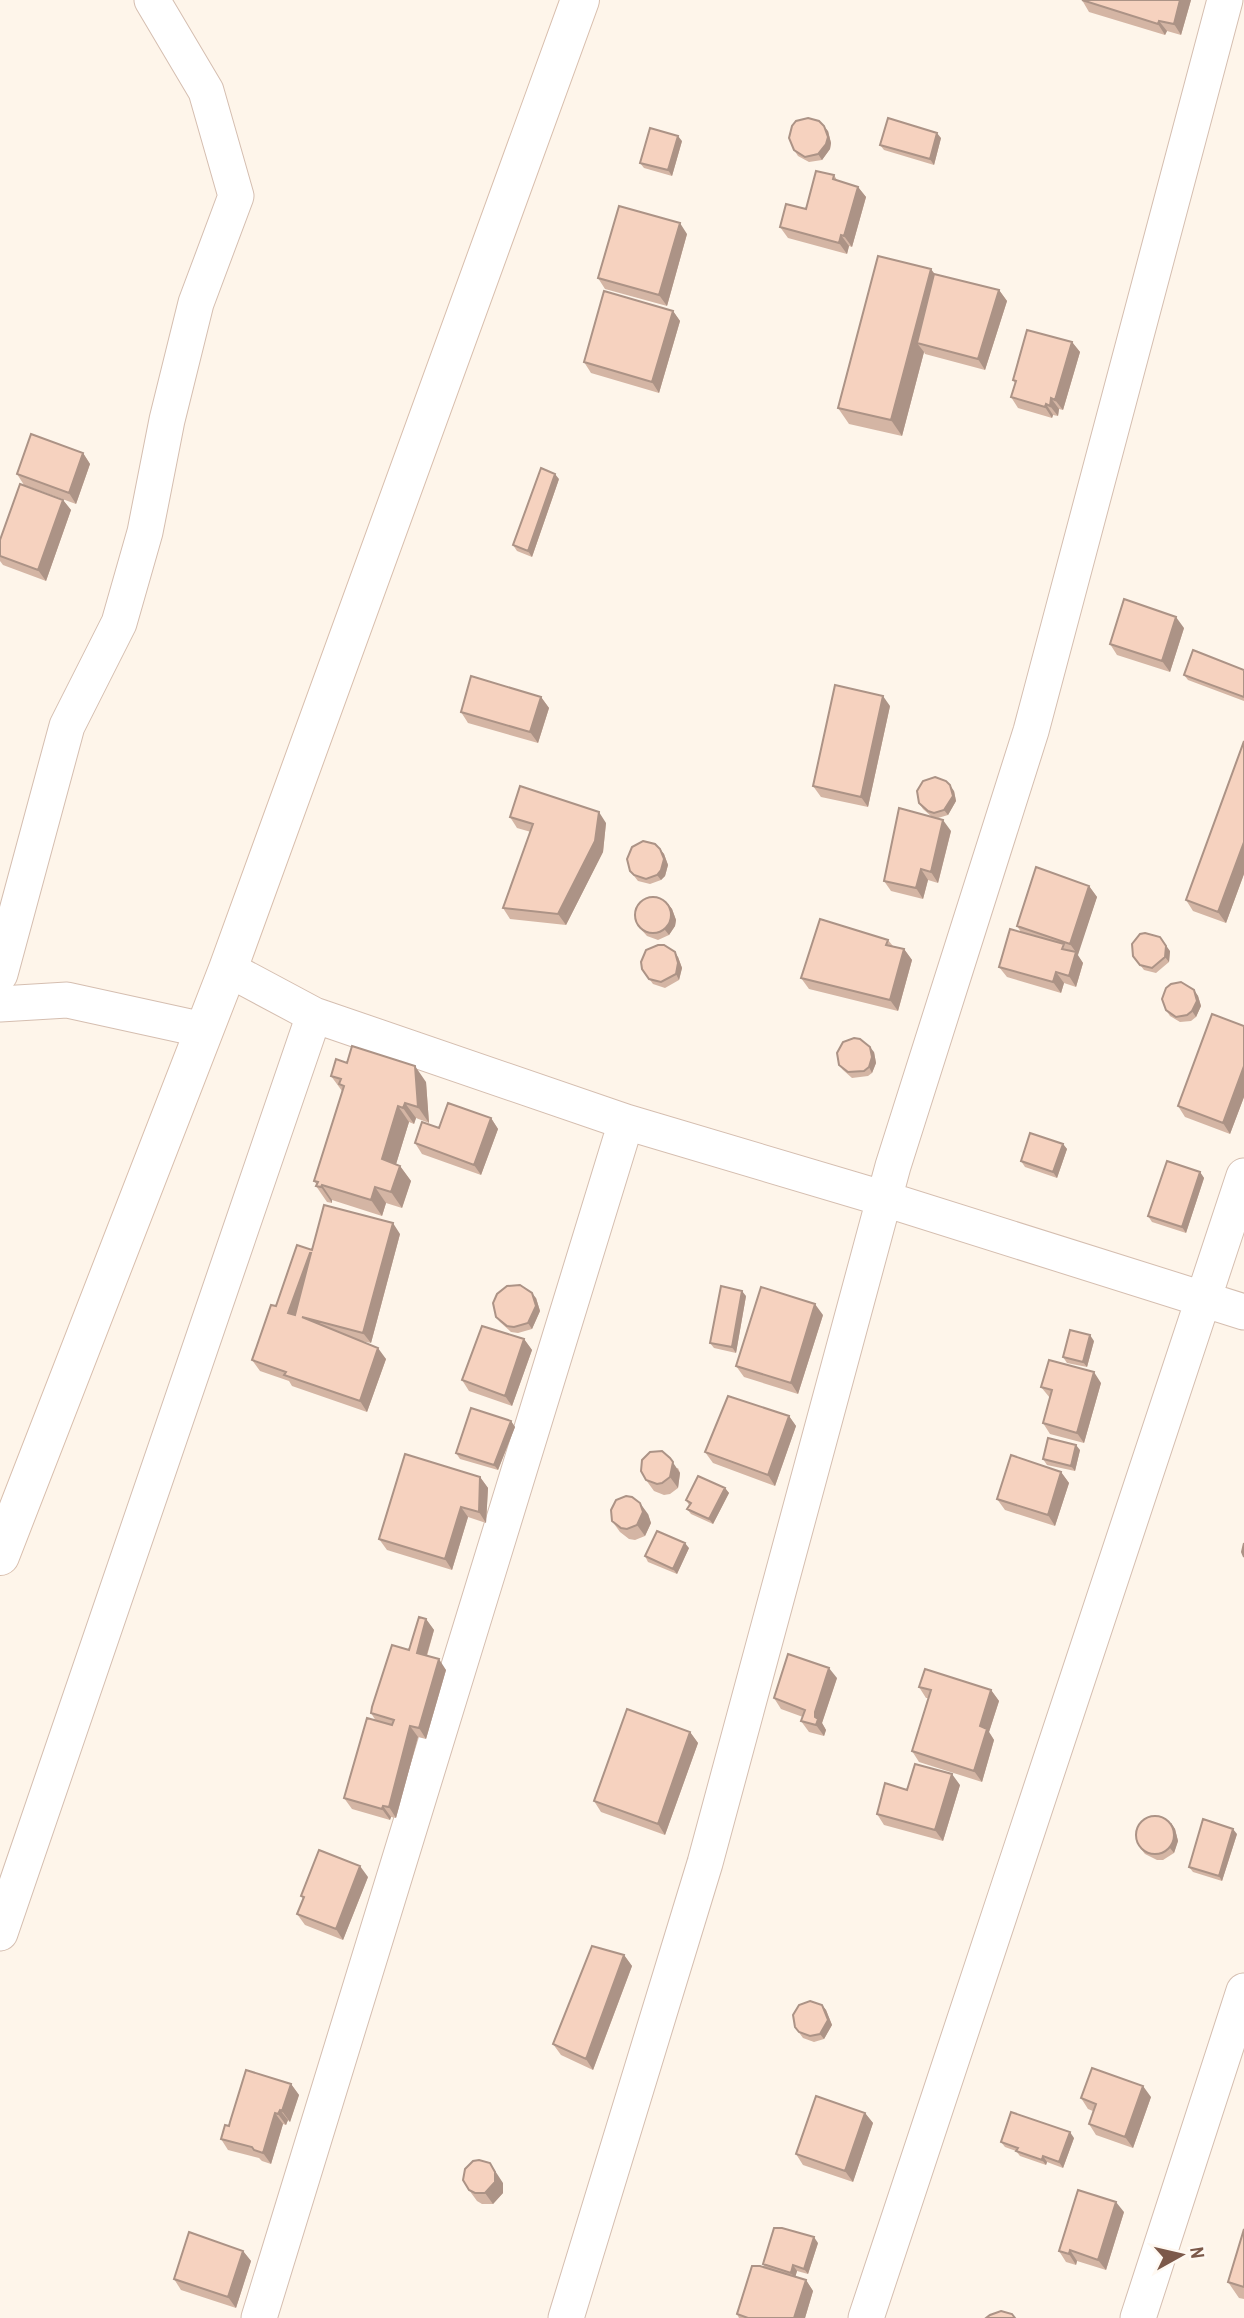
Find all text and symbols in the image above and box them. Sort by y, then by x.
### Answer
north arrow [1146,2220,1216,2290]
text: N [1184,2245,1211,2260]

